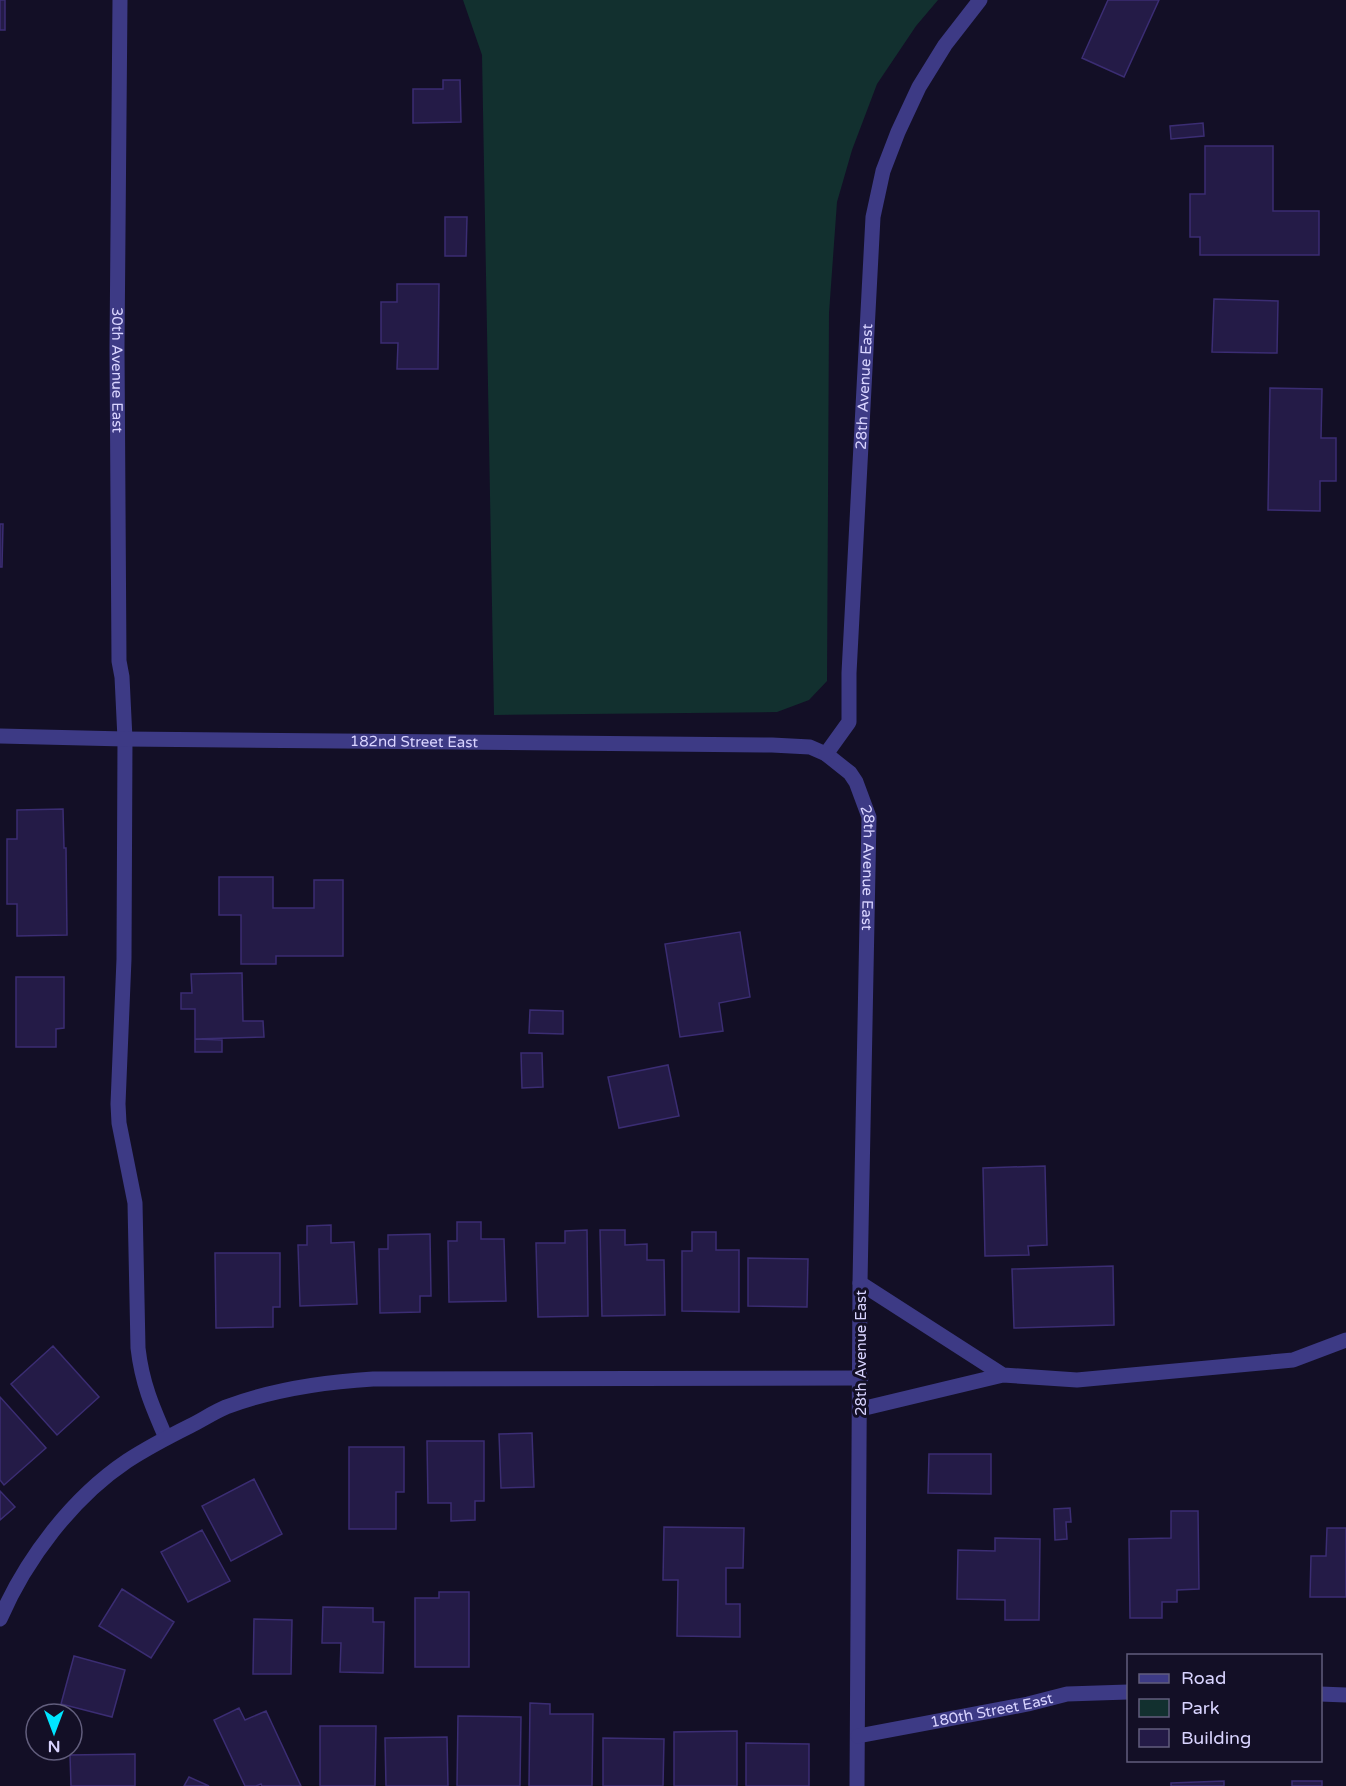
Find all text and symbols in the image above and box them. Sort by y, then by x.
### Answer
street label: 30th Avenue East [108,307,127,433]
street label: 28th Avenue East [852,323,876,450]
street label: 182nd Street East [350,732,478,751]
street label: 28th Avenue East [856,802,878,931]
street label: 28th Avenue East [852,1290,870,1416]
legend [1127,1654,1322,1762]
text: Road [1181,1667,1226,1689]
street label: 180th Street East [929,1689,1055,1731]
text: Park [1181,1697,1220,1719]
north arrow [24,1702,84,1762]
text: Building [1181,1727,1251,1749]
text: N [48,1736,60,1756]

